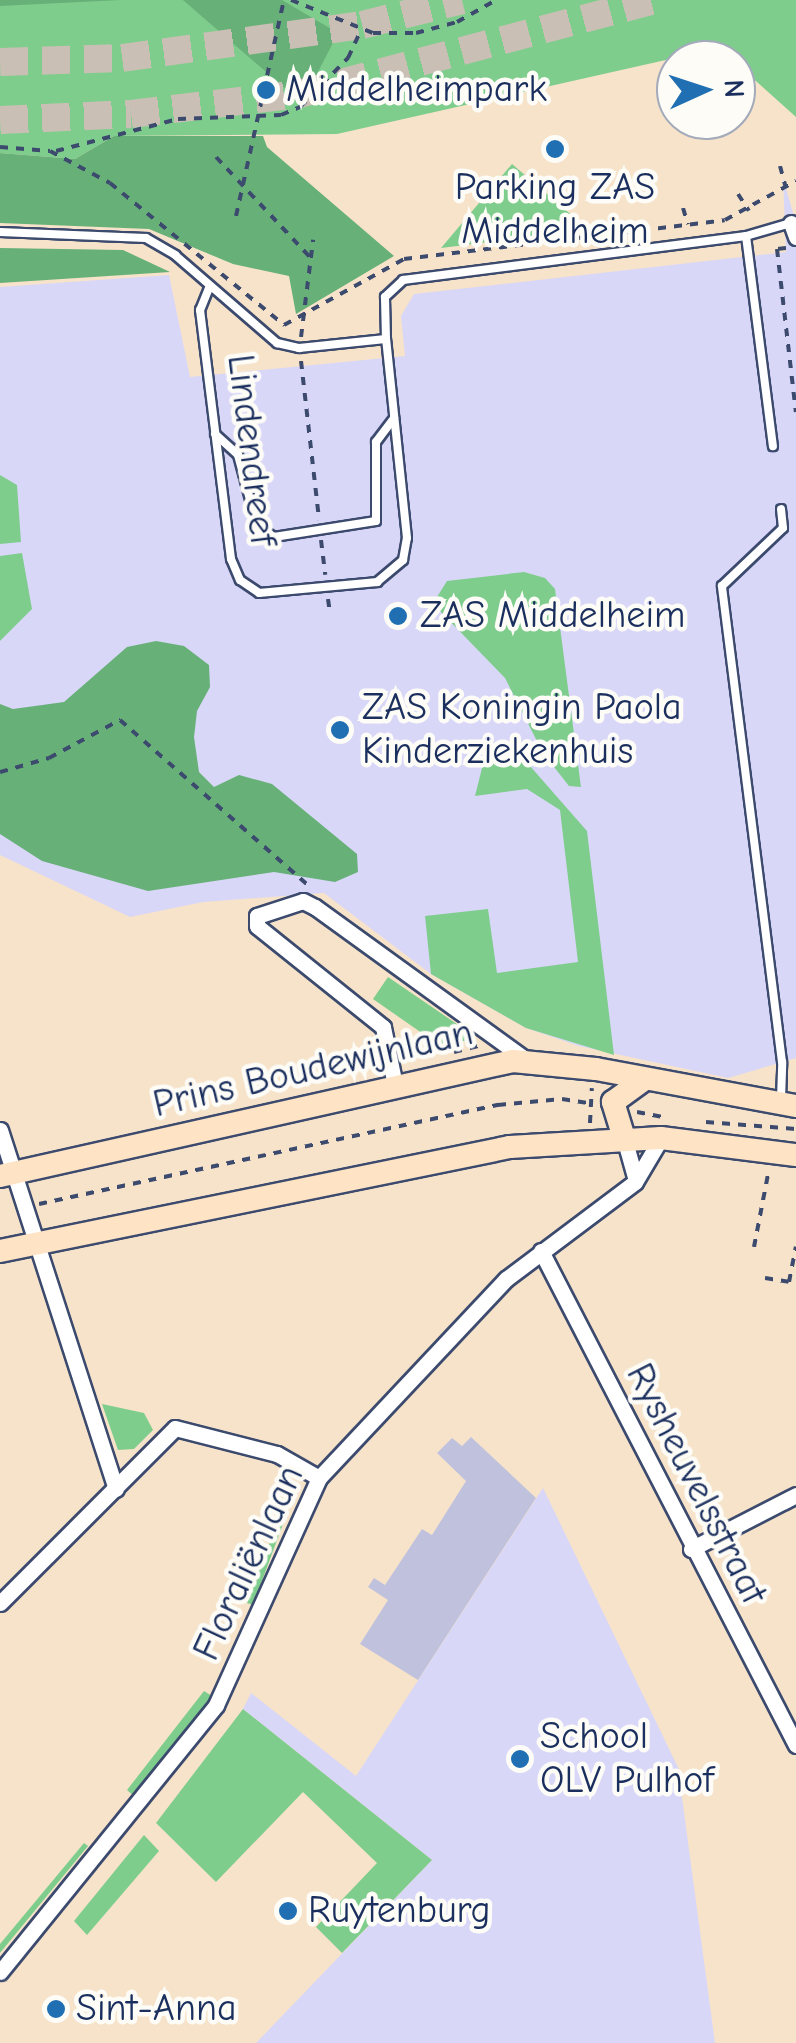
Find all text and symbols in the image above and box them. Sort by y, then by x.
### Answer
north arrow [656,40,756,140]
place label: Middelheimpark [286,67,547,113]
marker: Middelheimpark [255,79,277,101]
text: N [718,79,750,98]
marker: Parking ZAS Middelheim [544,138,566,160]
place label: Parking ZAS Middelheim [455,165,655,254]
street label: Lindendreef [217,352,285,548]
place label: ZAS Middelheim [420,593,685,639]
marker: ZAS Middelheim [385,603,411,629]
place label: ZAS Koningin Paola Kinderziekenhuis [362,685,682,774]
marker: ZAS Koningin Paola Kinderziekenhuis [327,717,353,743]
street label: Prins Boudewijnlaan [149,1010,477,1128]
street label: Rysheuvelsstraat [616,1356,776,1612]
street label: Floraliënlaan [184,1458,314,1668]
place label: School OLV Pulhof [540,1714,714,1804]
marker: School OLV Pulhof [509,1748,531,1770]
place label: Ruytenburg [308,1888,491,1934]
marker: Ruytenburg [277,1900,299,1922]
place label: Sint-Anna [76,1986,237,2032]
marker: Sint-Anna [45,1998,67,2020]

